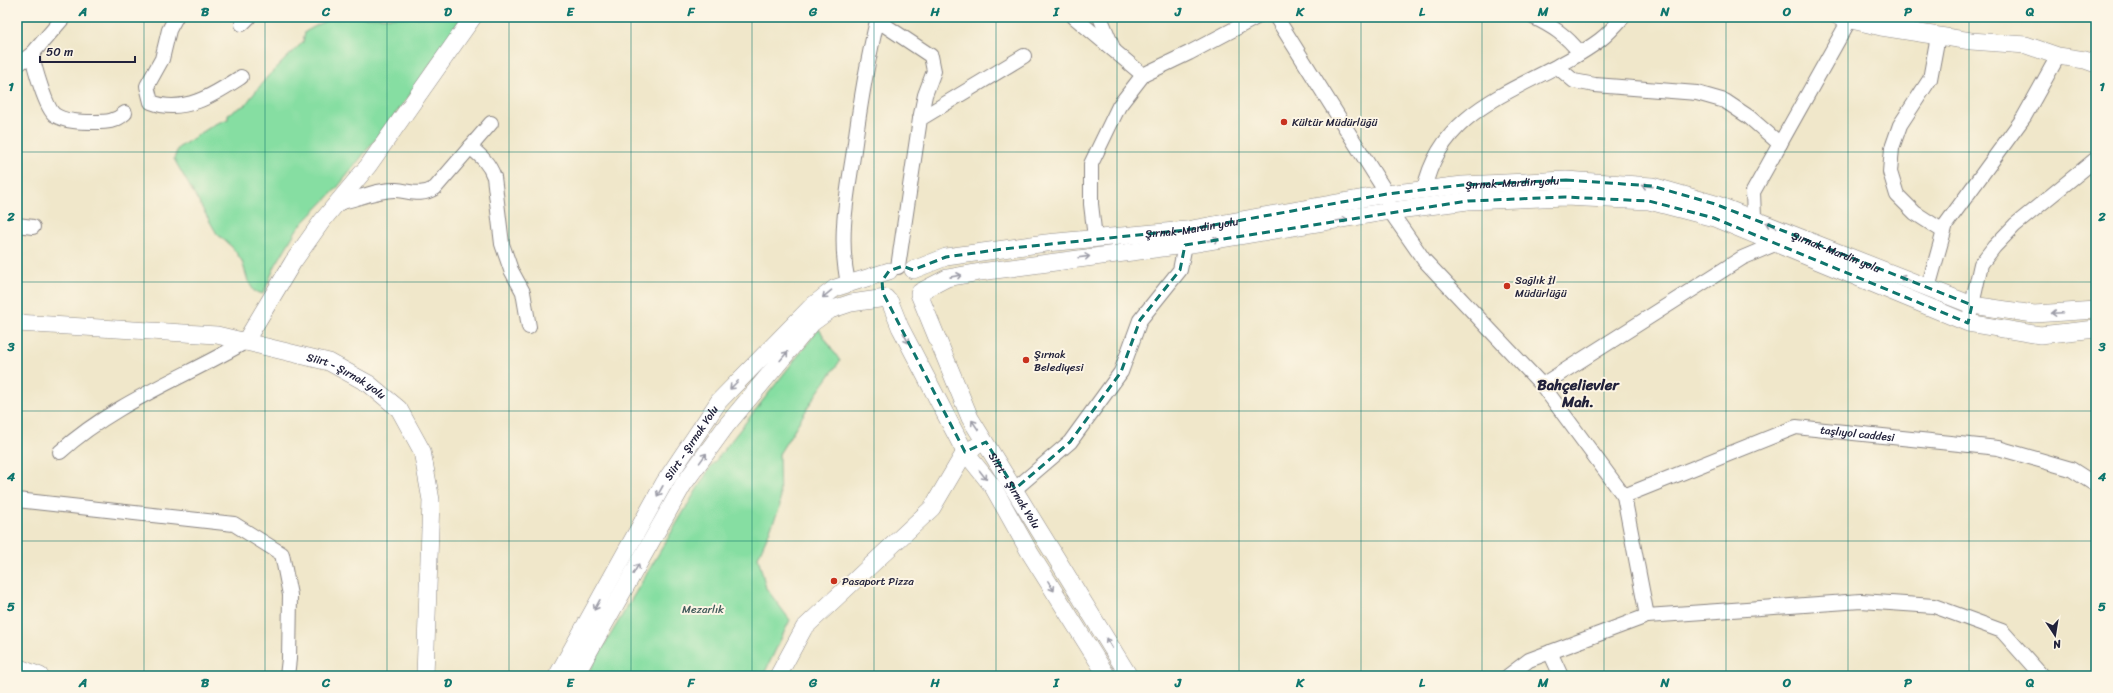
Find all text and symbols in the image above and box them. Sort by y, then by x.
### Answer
text: A [78,0,87,23]
text: B [201,0,210,23]
text: C [321,0,331,23]
text: D [444,0,452,23]
text: E [566,0,575,23]
text: F [686,0,695,23]
text: G [808,0,818,23]
text: H [929,0,940,23]
text: I [1052,0,1060,23]
text: J [1174,0,1182,23]
text: K [1295,0,1305,23]
text: L [1419,0,1426,23]
text: M [1537,0,1549,23]
text: N [1659,0,1670,23]
text: O [1782,0,1792,23]
text: P [1904,0,1912,23]
text: Q [2025,0,2035,23]
scale bar [40,38,135,64]
text: 50 m [46,41,73,63]
text: 1 [8,75,14,98]
text: 1 [2099,75,2105,98]
place label: Kültür Müdürlüğü [1292,113,1378,132]
marker: Kültür Müdürlüğü [1279,117,1289,127]
street label: Şırnak-Mardin yolu [1465,171,1560,194]
one-way arrow [1641,182,1654,190]
text: 2 [6,205,15,228]
text: 2 [2097,205,2106,228]
street label: Şırnak-Mardin yolu [1144,211,1240,243]
one-way arrow [1335,215,1348,223]
one-way arrow [1766,220,1778,228]
street label: Şırnak-Mardin yolu [1789,226,1884,278]
one-way arrow [1206,236,1219,244]
one-way arrow [1077,254,1090,261]
place label: Sağlık İl Müdürlüğü [1515,271,1568,303]
one-way arrow [949,272,962,280]
one-way arrow [1899,274,1911,282]
marker: Sağlık İl Müdürlüğü [1502,281,1512,291]
one-way arrow [822,290,832,299]
one-way arrow [2051,309,2064,316]
one-way arrow [903,332,910,344]
text: 3 [6,335,15,358]
text: 3 [2097,335,2106,358]
place label: Şırnak Belediyesi [1034,345,1085,377]
street label: Siirt - Şırnak yolu [305,347,390,404]
one-way arrow [779,351,788,362]
marker: Şırnak Belediyesi [1021,355,1031,365]
district label: Bahçelievler Mah. [1537,372,1620,415]
one-way arrow [730,380,739,390]
street label: Siirt - Şırnak Yolu [659,401,723,484]
one-way arrow [971,419,979,430]
street label: taşlıyol caddesi [1819,420,1896,447]
street label: Siirt - Şırnak Yolu [984,448,1046,533]
one-way arrow [699,452,707,463]
text: 4 [6,465,16,488]
text: 4 [2097,465,2107,488]
one-way arrow [979,470,987,481]
one-way arrow [655,485,663,497]
one-way arrow [632,563,640,575]
place label: Pasaport Pizza [842,572,914,591]
marker: Pasaport Pizza [829,576,839,586]
one-way arrow [1047,580,1055,591]
text: 5 [7,595,15,618]
text: 5 [2098,595,2106,618]
one-way arrow [592,599,600,611]
park label: Mezarlık [682,600,724,619]
north arrow [2035,615,2075,655]
text: N [2051,634,2064,654]
one-way arrow [1104,637,1112,649]
text: A [78,671,87,693]
text: B [201,671,210,693]
text: C [321,671,331,693]
text: D [444,671,452,693]
text: E [566,671,575,693]
text: F [686,671,695,693]
text: G [808,671,818,693]
text: H [929,671,940,693]
text: I [1052,671,1060,693]
text: J [1174,671,1182,693]
text: K [1295,671,1305,693]
text: L [1419,671,1426,693]
text: M [1537,671,1549,693]
text: N [1659,671,1670,693]
text: O [1782,671,1792,693]
text: P [1904,671,1912,693]
text: Q [2025,671,2035,693]

